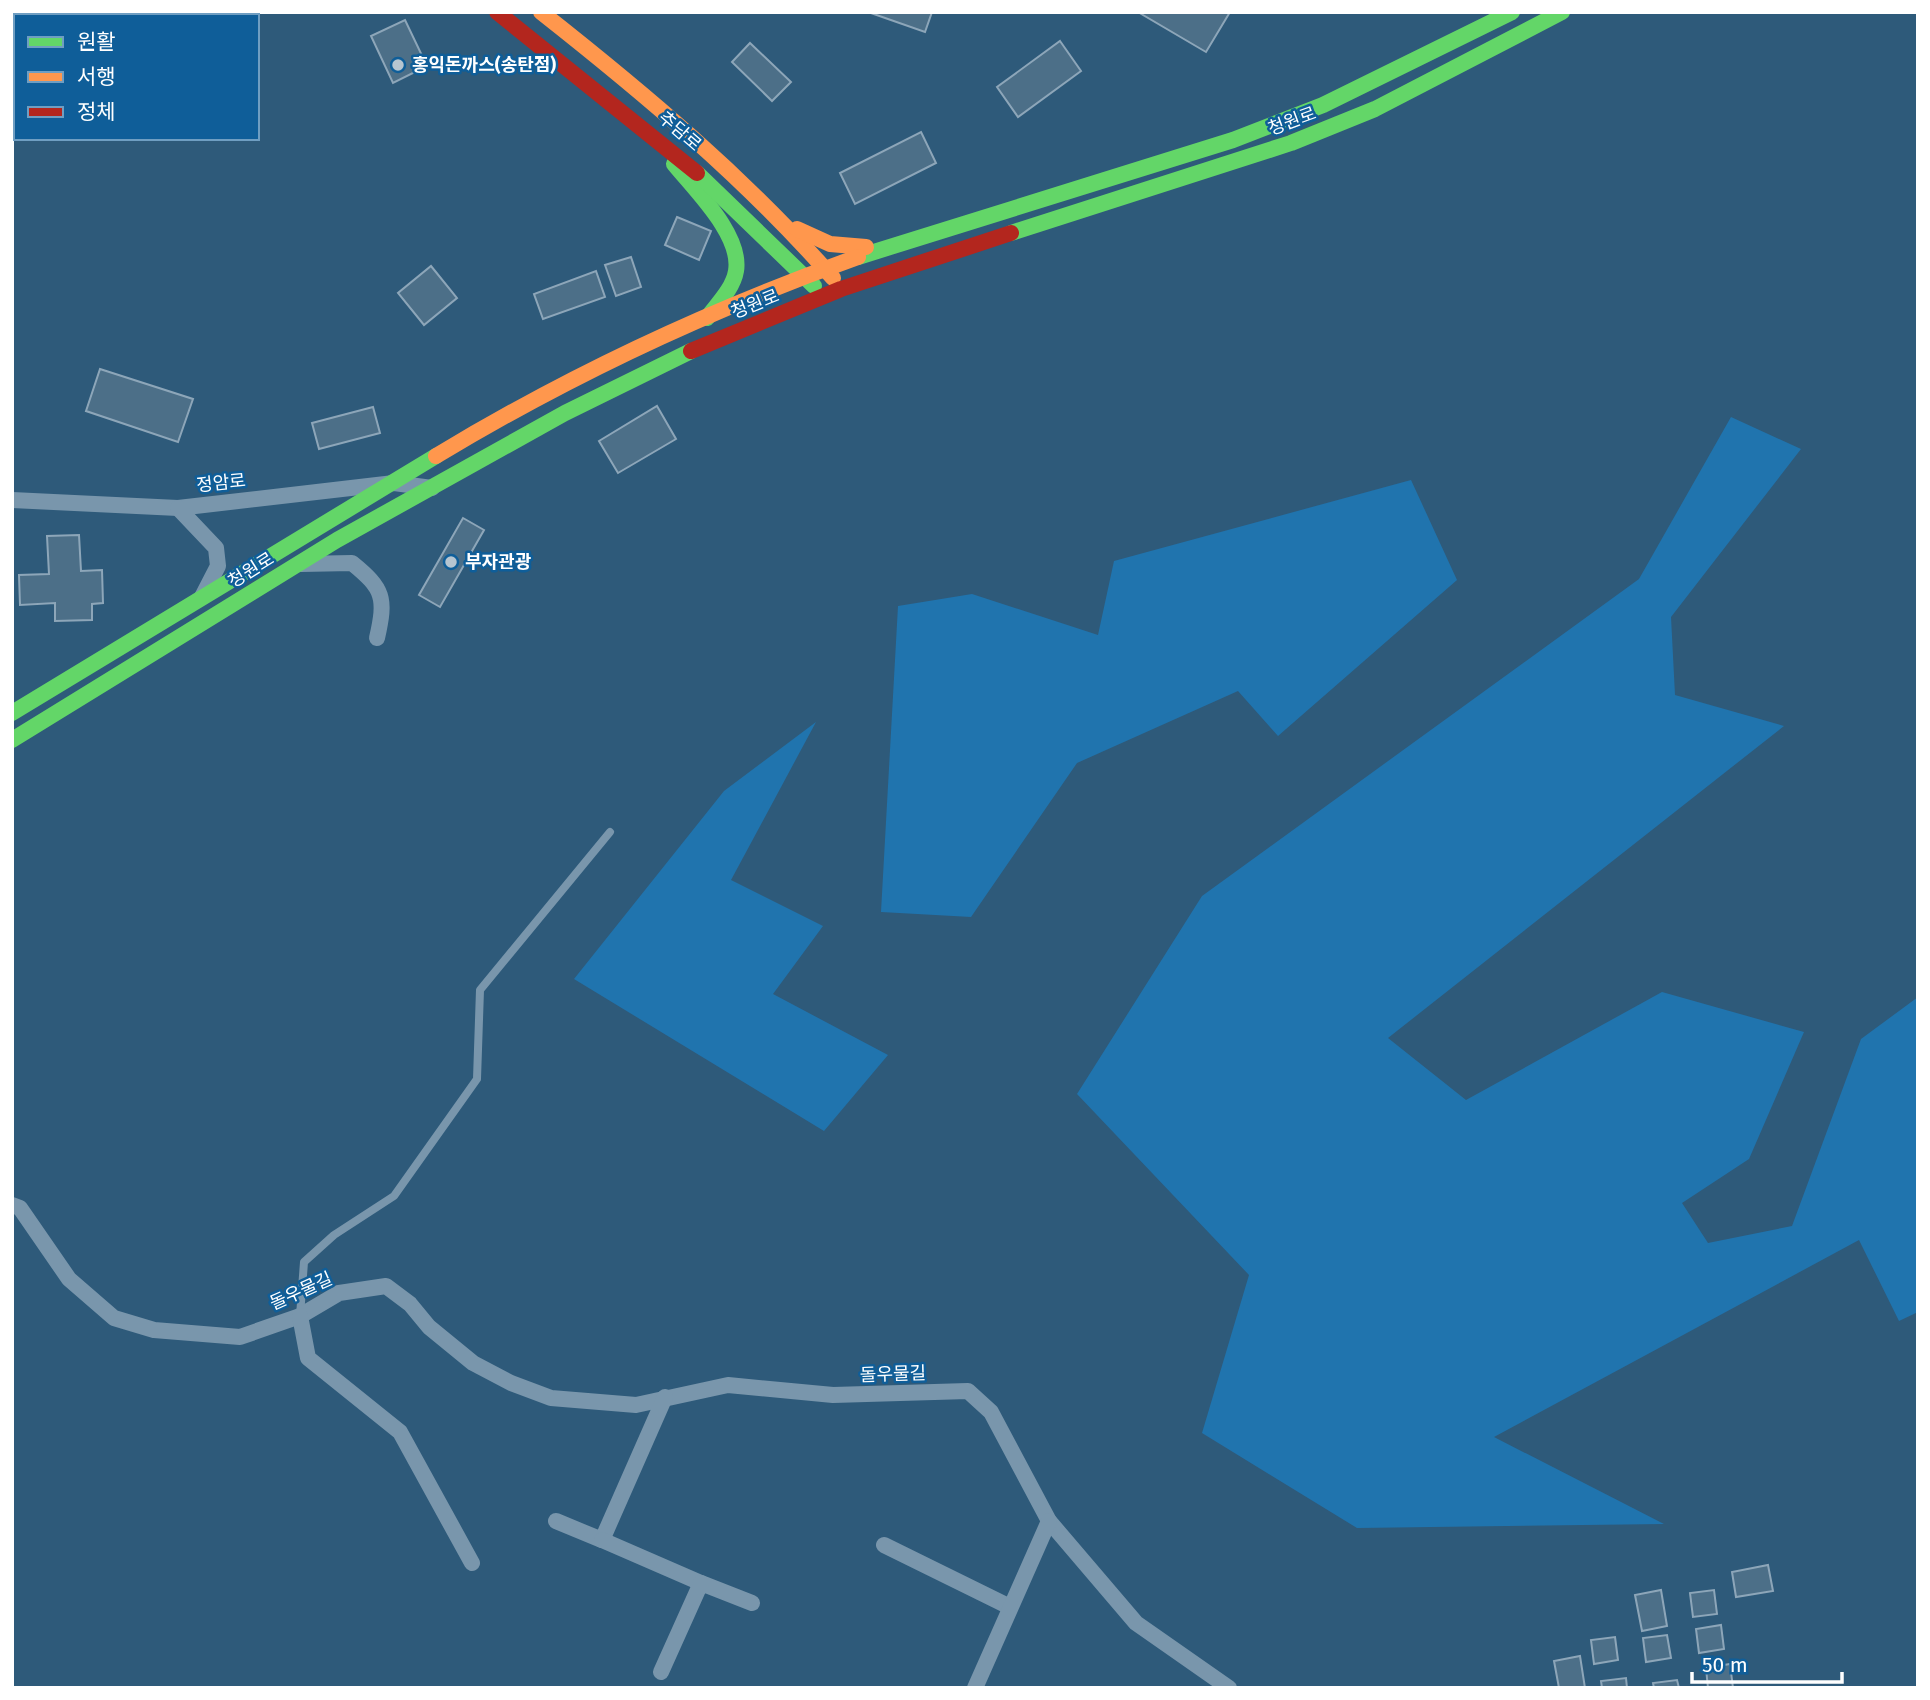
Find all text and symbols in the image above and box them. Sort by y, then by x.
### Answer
legend [14,14,259,140]
text: 원활 [77,29,116,55]
place label: 홍익돈까스(송탄점) [412,54,556,76]
marker: 홍익돈까스(송탄점) [390,57,406,73]
text: 서행 [77,64,116,90]
text: 정체 [77,99,116,125]
street label: 청원로 [1265,102,1319,140]
street label: 추담로 [654,106,706,156]
street label: 청원로 [728,284,782,324]
street label: 정암로 [195,469,247,497]
street label: 청원로 [224,548,278,592]
place label: 부자관광 [465,551,532,573]
marker: 부자관광 [443,554,459,570]
street label: 돌우물길 [266,1267,336,1315]
street label: 돌우물길 [860,1362,926,1386]
scale bar [1692,1640,1842,1684]
text: 50 m [1702,1652,1748,1678]

